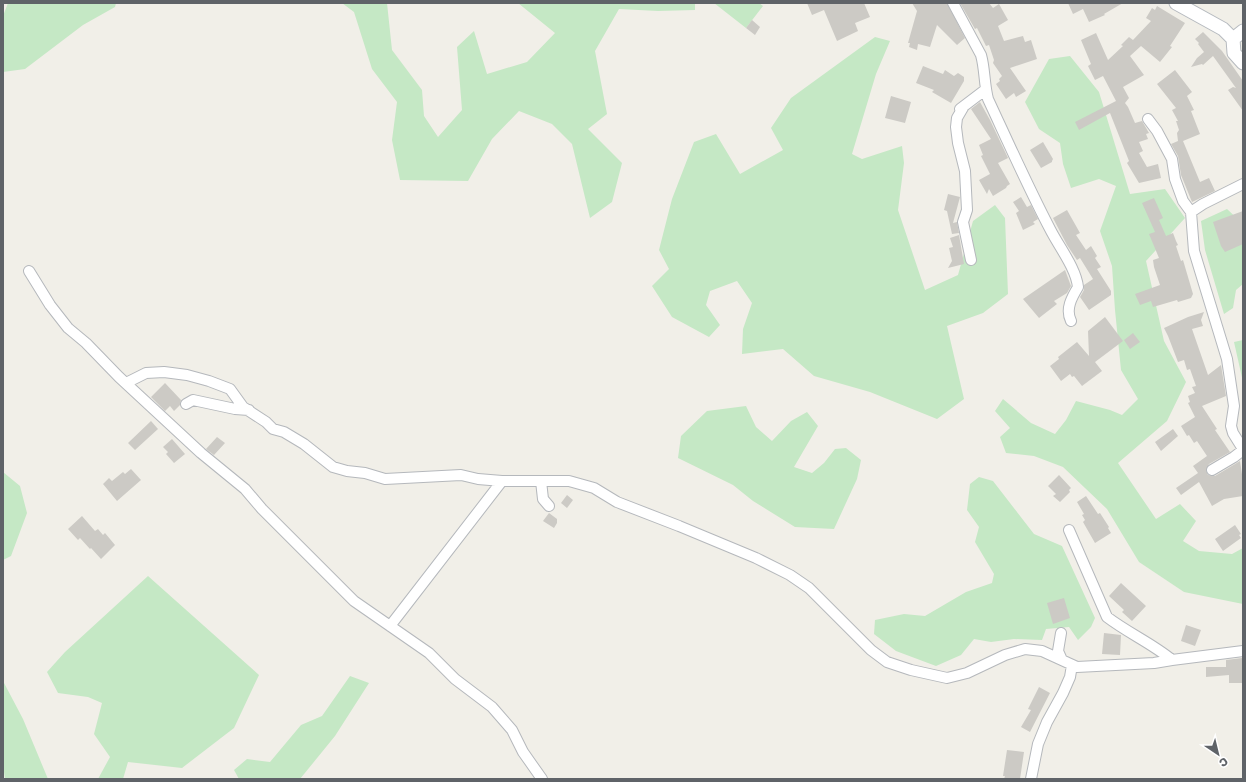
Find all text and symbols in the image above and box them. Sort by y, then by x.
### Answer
north arrow [1198,734,1238,774]
text: С [1216,754,1230,769]

